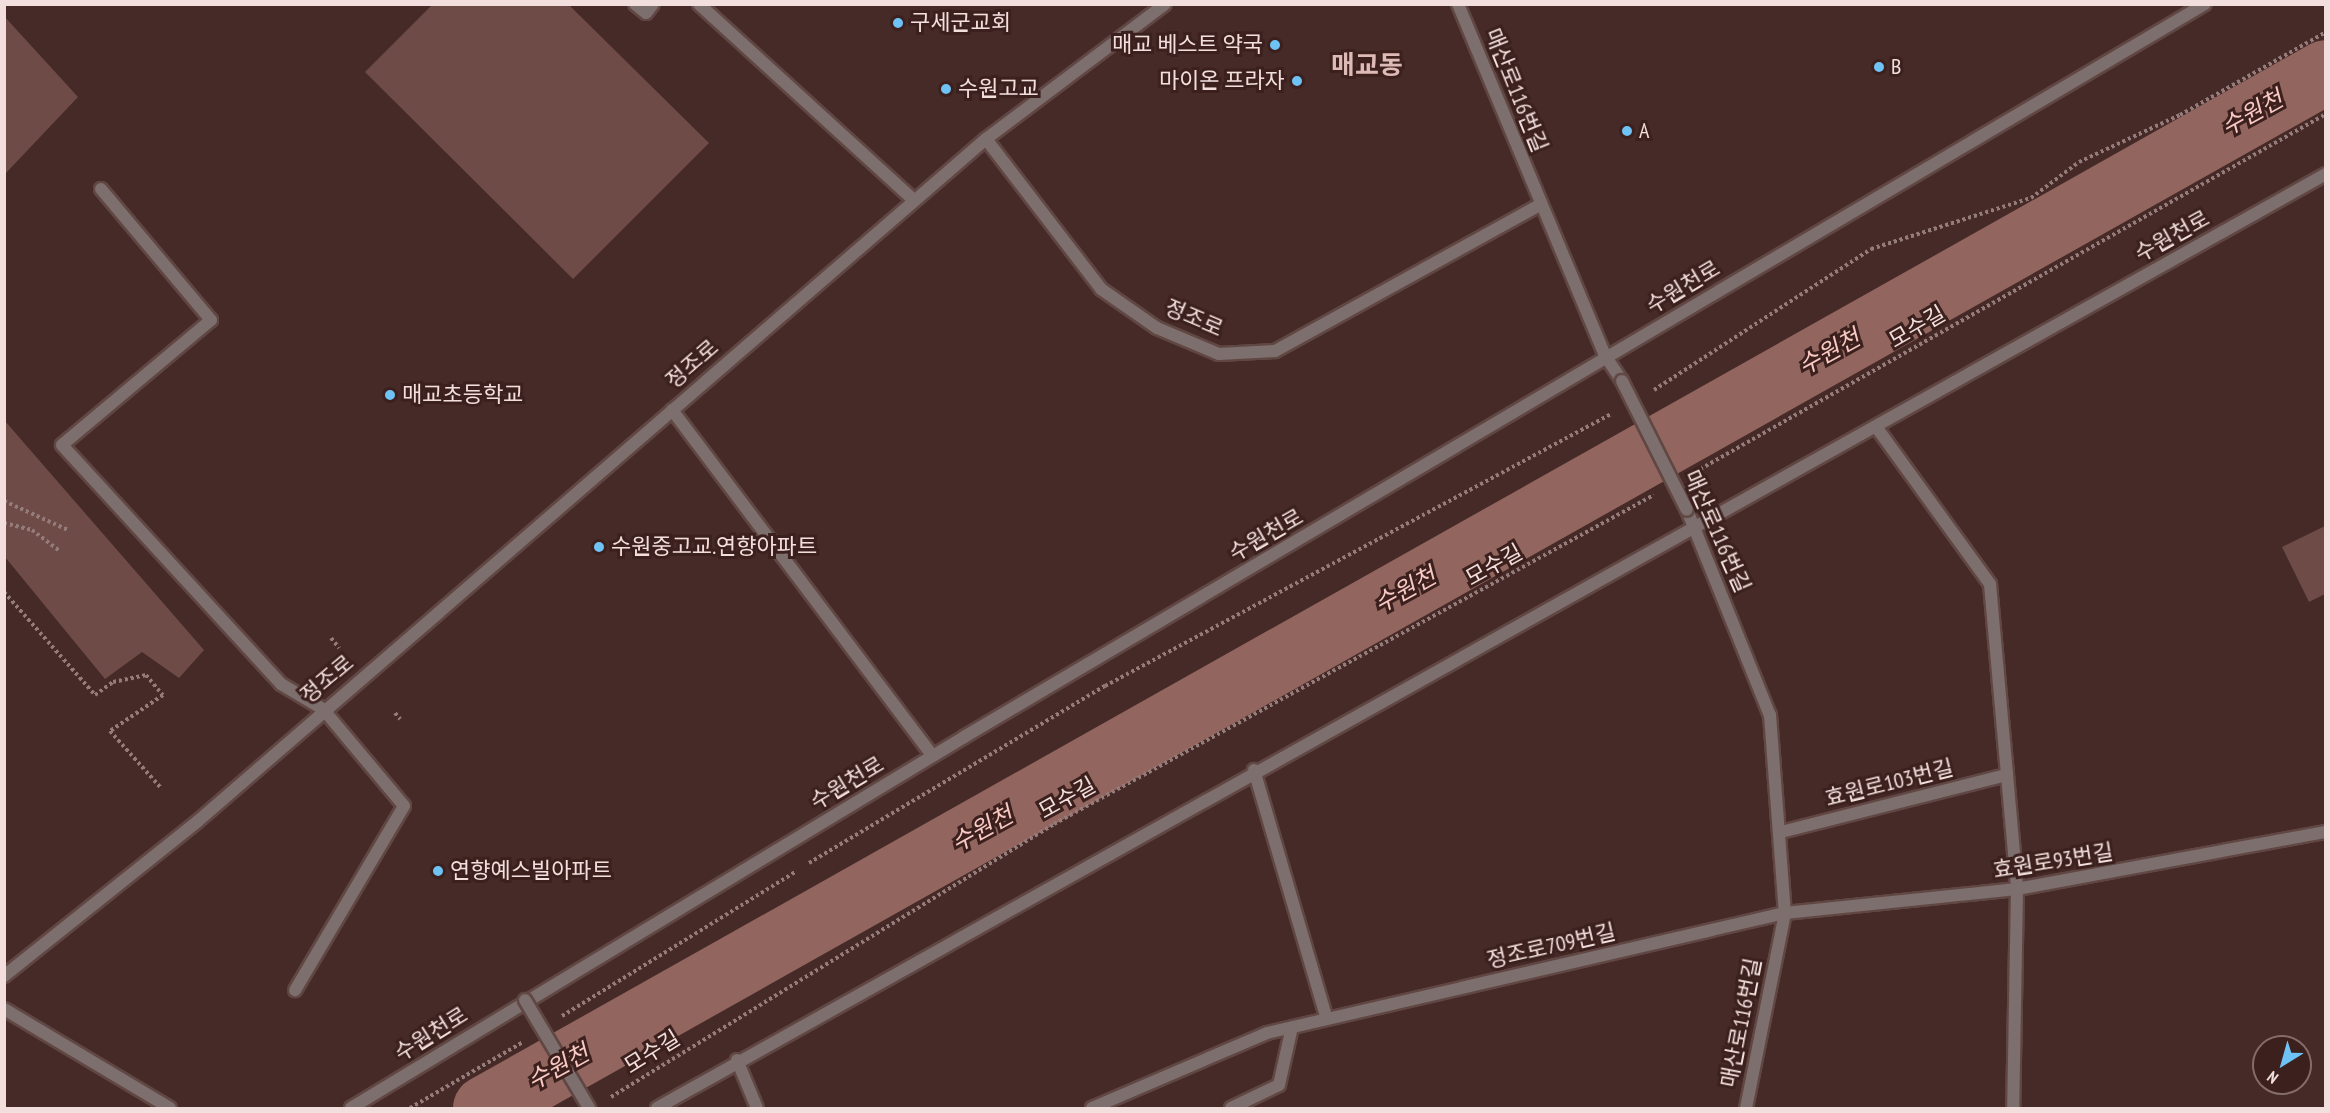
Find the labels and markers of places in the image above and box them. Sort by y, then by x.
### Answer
place label: 구세군교회 [910,10,1011,36]
marker: 구세군교회 [891,16,905,30]
place label: 매교 베스트 약국 [1112,32,1263,58]
marker: 매교 베스트 약국 [1268,38,1282,52]
place label: B [1891,54,1901,80]
marker: B [1872,60,1886,74]
place label: 마이온 프라자 [1159,68,1285,94]
marker: 마이온 프라자 [1290,74,1304,88]
place label: 수원고교 [958,76,1039,102]
marker: 수원고교 [939,82,953,96]
place label: A [1639,118,1649,144]
marker: A [1620,124,1634,138]
place label: 매교초등학교 [402,382,523,408]
marker: 매교초등학교 [383,388,397,402]
place label: 수원중고교.연향아파트 [611,534,817,560]
marker: 수원중고교.연향아파트 [592,540,606,554]
place label: 연향예스빌아파트 [450,858,612,884]
marker: 연향예스빌아파트 [431,864,445,878]

